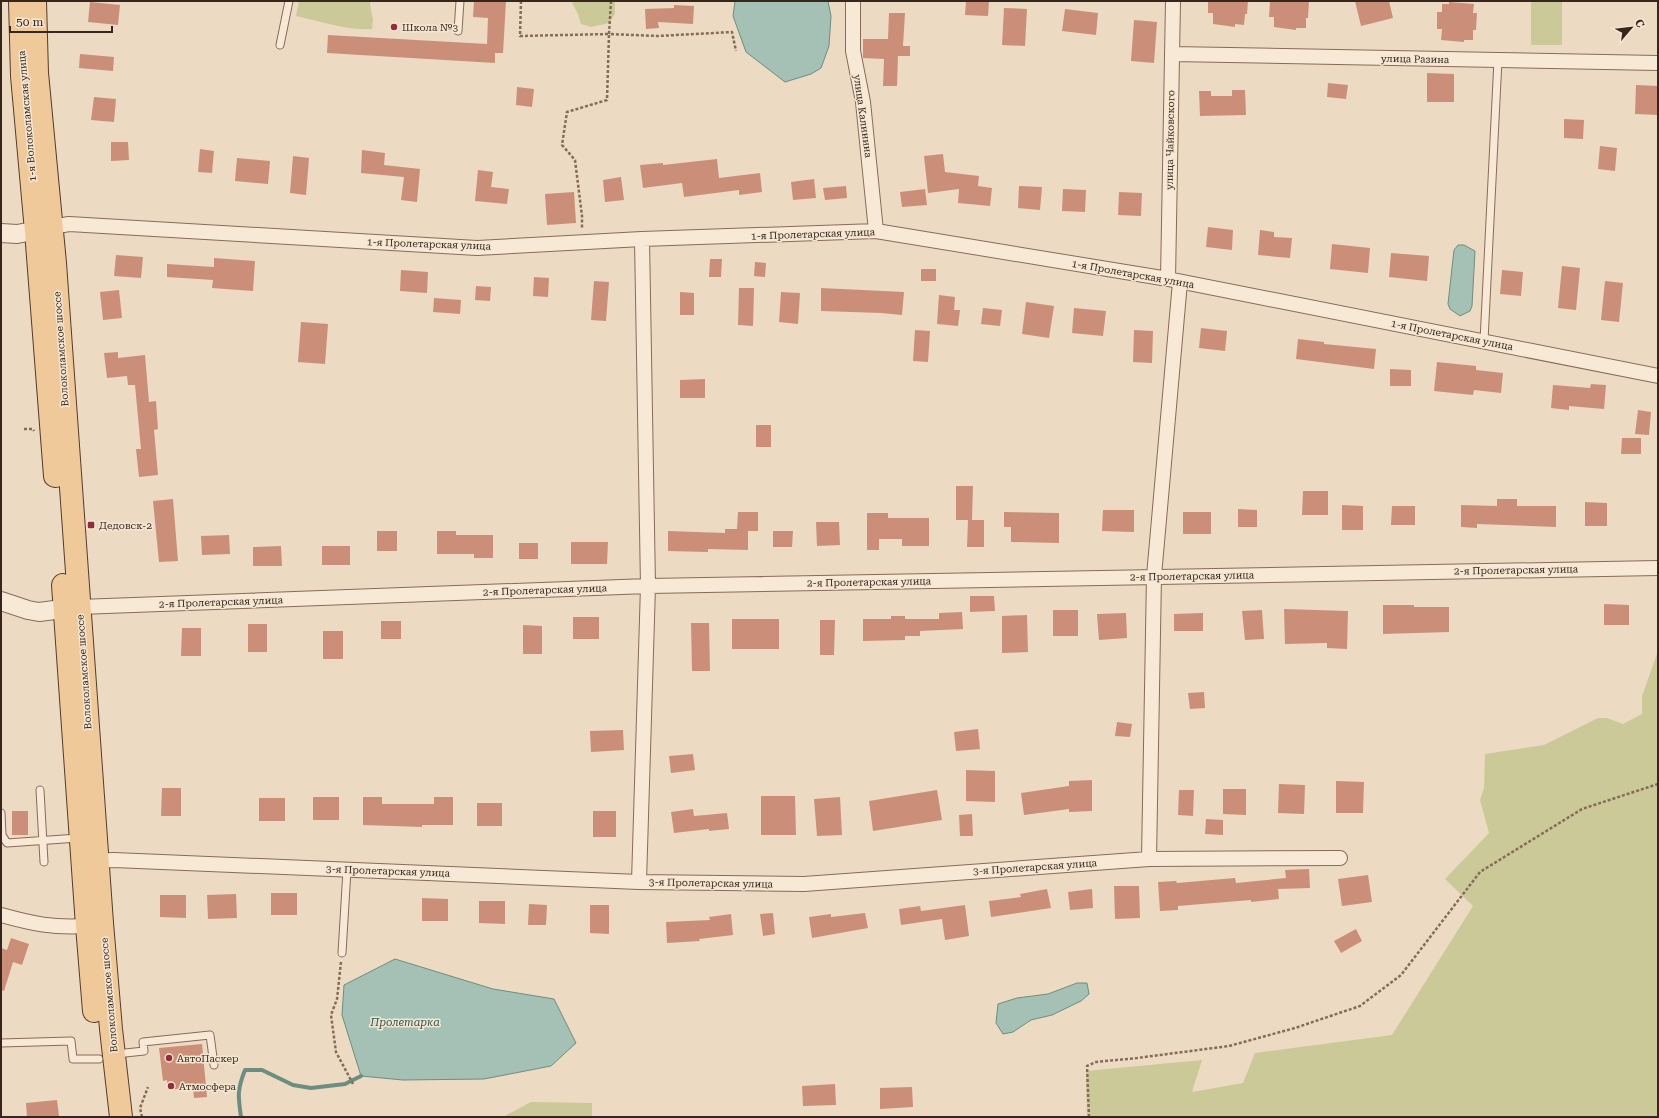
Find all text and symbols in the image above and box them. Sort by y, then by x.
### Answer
scale bar [10,8,112,34]
north arrow [1611,8,1651,48]
text: 50 m [16,15,43,29]
text: С [1632,17,1647,30]
marker: Школа №3 [389,22,399,32]
place label: Школа №3 [402,22,458,33]
street label: 1-я Волоколамская улица [16,50,38,182]
street label: улица Разина [1381,53,1450,65]
street label: улица Калинина [852,74,874,159]
street label: улица Чайковского [1164,90,1176,190]
street label: 1-я Пролетарская улица [751,226,876,242]
street label: 1-я Пролетарская улица [367,236,492,252]
street label: 1-я Пролетарская улица [1071,258,1196,290]
street label: Волоколамское шоссе [51,291,71,407]
street label: 1-я Пролетарская улица [1390,318,1515,352]
marker: Дедовск-2 [86,520,96,530]
place label: Дедовск-2 [99,520,152,531]
street label: 2-я Пролетарская улица [1454,563,1579,577]
street label: 2-я Пролетарская улица [1130,569,1255,583]
street label: 2-я Пролетарская улица [807,575,932,589]
street label: 2-я Пролетарская улица [483,582,608,598]
street label: 2-я Пролетарская улица [159,594,284,610]
street label: Волоколамское шоссе [74,614,94,730]
street label: 3-я Пролетарская улица [973,857,1098,877]
street label: 3-я Пролетарская улица [326,863,451,879]
street label: 3-я Пролетарская улица [649,876,774,890]
street label: Волоколамское шоссе [98,937,119,1053]
water label: Пролетарка [369,1016,440,1029]
marker: АвтоПаскер [164,1053,174,1063]
place label: АвтоПаскер [177,1053,239,1064]
marker: Атмосфера [166,1081,176,1091]
place label: Атмосфера [179,1081,237,1092]

